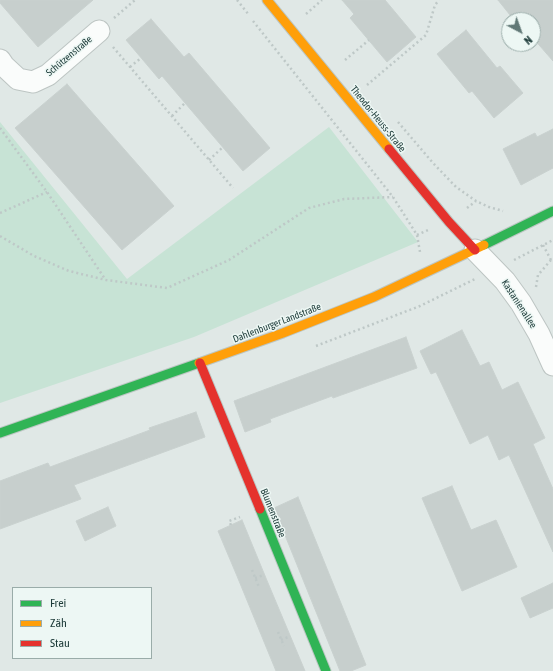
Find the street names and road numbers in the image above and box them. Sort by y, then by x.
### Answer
street label: Schützenstraße [44,33,94,79]
street label: Theodor-Heuss-Straße [348,84,408,154]
street label: Kastanienallee [499,277,539,331]
street label: Dahlenburger Landstraße [231,301,323,345]
street label: Blumenstraße [258,487,288,539]

